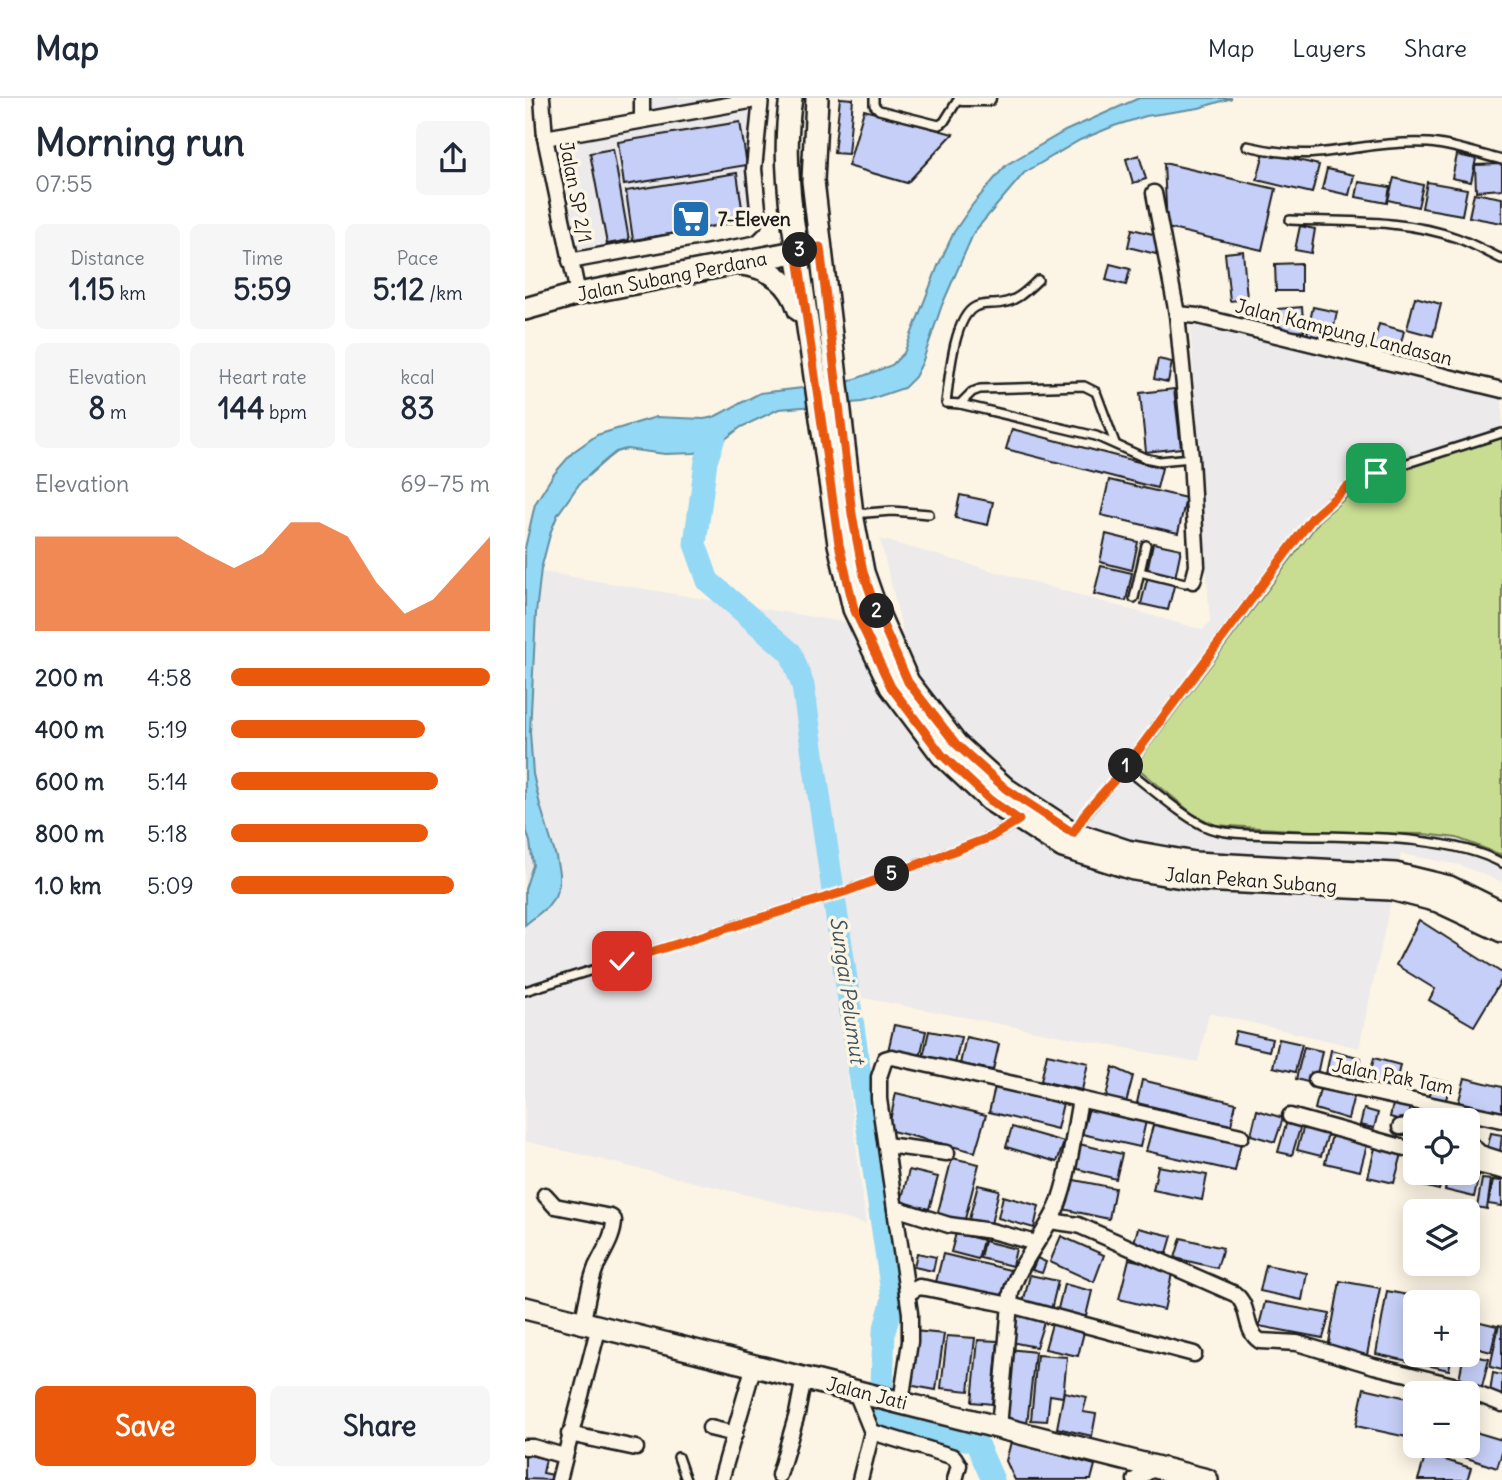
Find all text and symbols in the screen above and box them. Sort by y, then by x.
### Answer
text: Map [35,27,99,69]
text: Map [1208,33,1254,63]
text: Layers [1292,33,1366,63]
text: Share [1404,33,1467,63]
text: Morning run [35,119,245,166]
button: share [416,121,490,195]
street label: Jalan SP 2/1 [554,139,598,245]
text: 07:55 [35,169,93,198]
supermarket icon: 7-Eleven [670,198,712,240]
place label: 7-Eleven [718,207,791,231]
pin: 3 [783,232,817,268]
text: 3 [794,237,805,261]
text: Distance [70,246,145,270]
text: Time [242,246,283,270]
text: Pace [397,246,438,270]
street label: Jalan Subang Perdana [575,246,769,306]
text: 1.15 [69,270,115,308]
text: 5:59 [233,270,292,308]
text: 5:12 [372,270,425,308]
text: km [115,281,146,305]
text: /km [425,281,463,305]
street label: Jalan Kampung Landasan [1233,293,1455,371]
text: Elevation [69,365,146,389]
text: Heart rate [218,365,307,389]
text: kcal [400,365,435,389]
text: 8 [88,389,106,427]
text: 144 [218,389,265,427]
text: 83 [400,389,435,427]
text: m [106,400,127,424]
text: bpm [265,400,307,424]
pin [1346,443,1406,503]
icon: arrive [1357,454,1395,492]
text: Elevation [35,469,129,498]
text: 69–75 m [400,469,490,498]
pin: 2 [859,594,895,628]
text: 2 [871,598,882,622]
text: 200 m [35,663,104,692]
text: 4:58 [147,663,192,692]
text: 400 m [35,715,104,744]
text: 5:19 [147,715,188,744]
pin: 1 [1109,748,1143,784]
text: 1 [1122,753,1129,777]
text: 600 m [35,767,104,796]
text: 5:14 [147,767,188,796]
text: 800 m [35,819,104,848]
text: 5:18 [147,819,188,848]
pin: 5 [875,856,909,892]
text: 5 [886,861,897,885]
street label: Jalan Pekan Subang [1164,862,1338,898]
text: 1.0 km [35,871,101,900]
text: 5:09 [147,871,194,900]
water label: Sungai Pelumut [824,915,872,1068]
pin [592,931,652,991]
icon: check [603,942,641,980]
street label: Jalan Pak Tam [1330,1052,1456,1100]
map controls [1403,1108,1480,1458]
button: locate [1403,1108,1480,1185]
button: layers [1403,1199,1480,1276]
button: + [1403,1290,1480,1367]
street label: Jalan Jati [824,1371,910,1415]
button: − [1403,1381,1480,1458]
button: Save [35,1386,256,1466]
button: Share [270,1386,490,1466]

